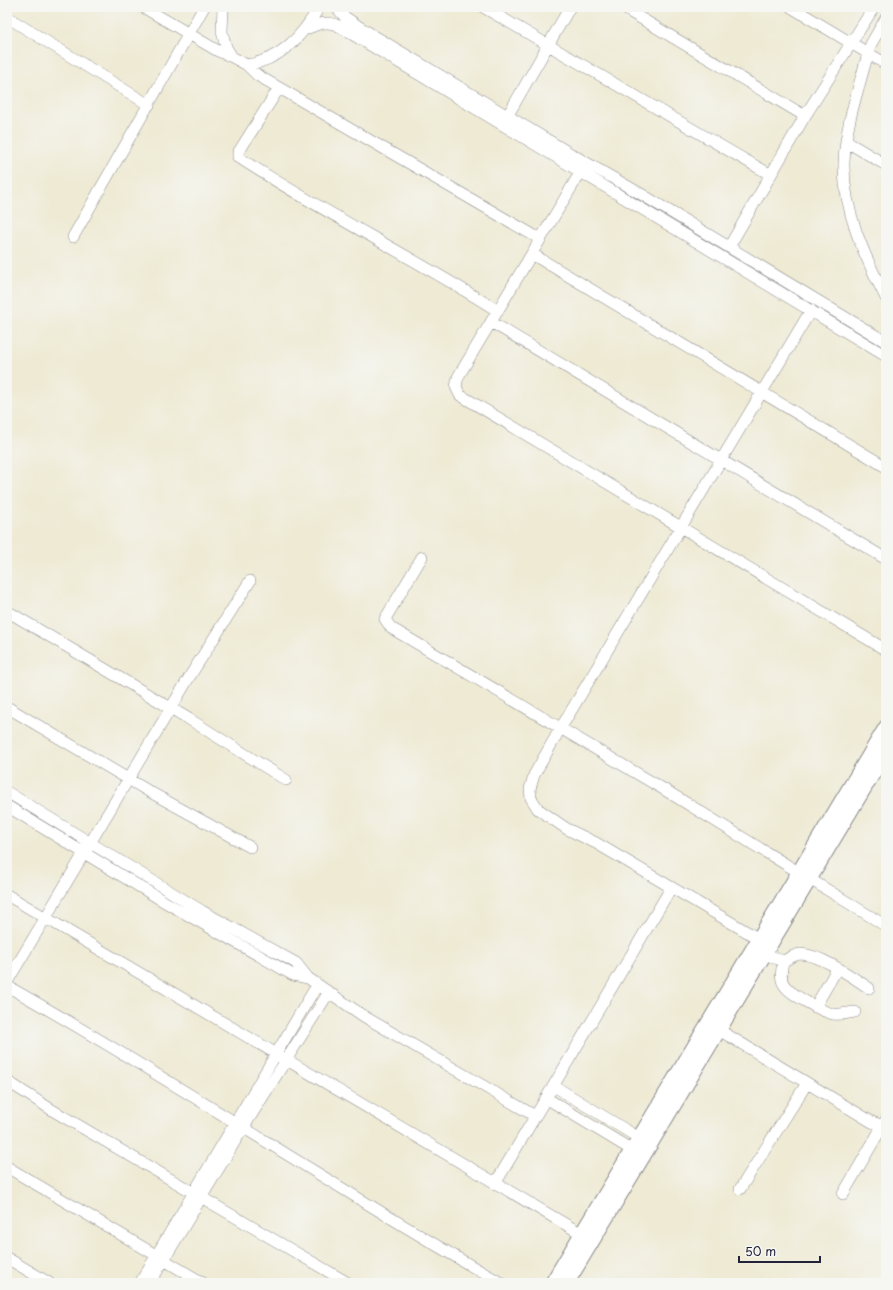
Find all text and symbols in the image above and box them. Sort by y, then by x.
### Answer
scale bar [739,1238,820,1264]
text: 50 m [745,1242,776,1260]

